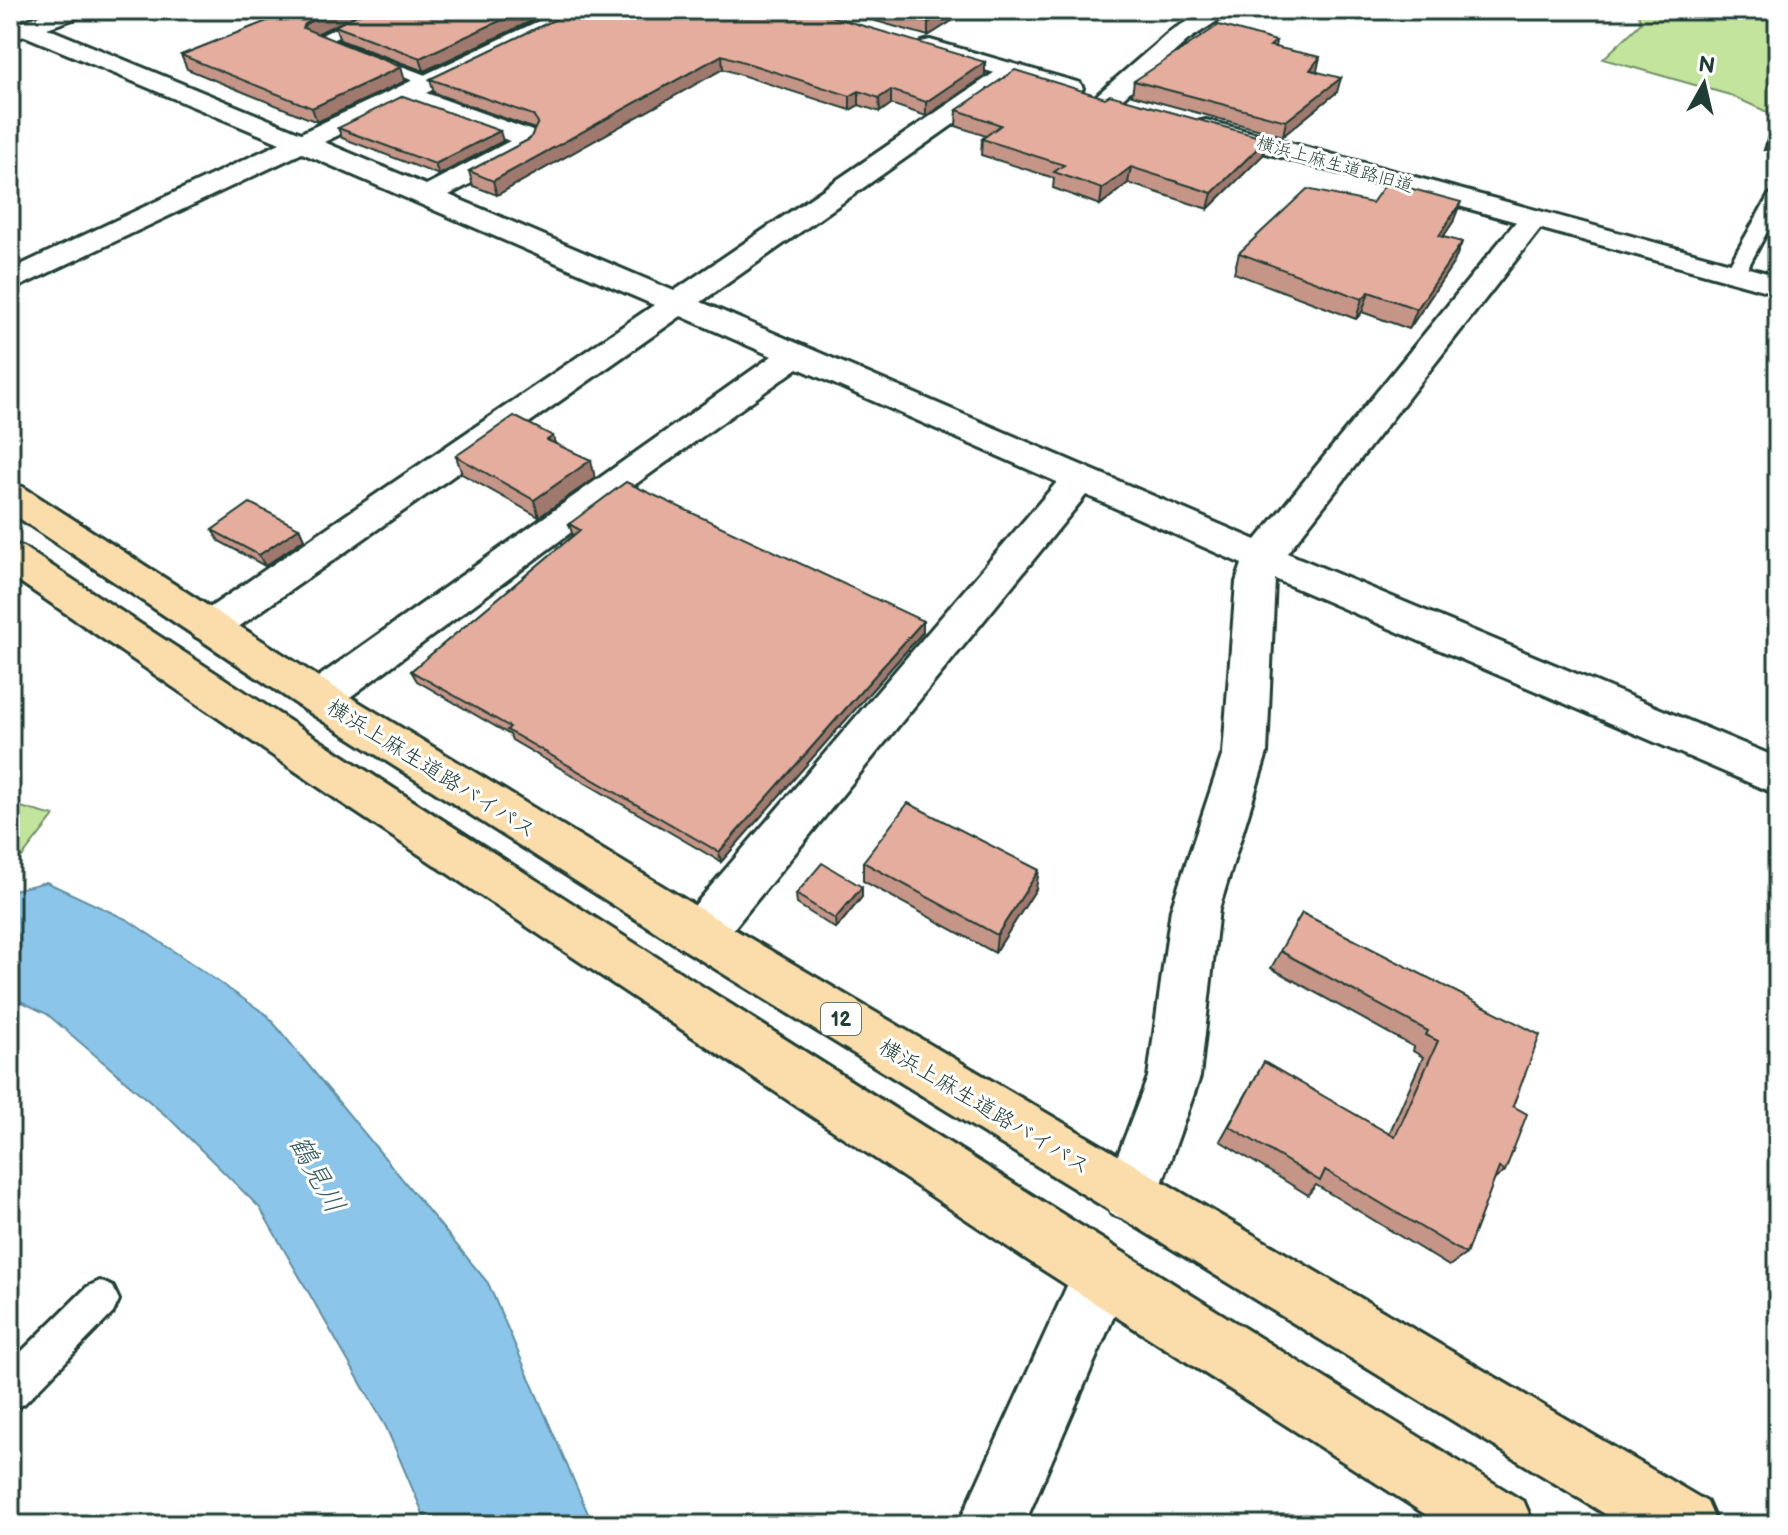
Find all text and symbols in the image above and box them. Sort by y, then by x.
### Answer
north arrow [1664,44,1744,124]
text: N [1697,51,1717,80]
street label: 横浜上麻生道路旧道 [1254,132,1416,197]
street label: 横浜上麻生道路バイパス [322,694,541,845]
road number: 12 [821,1003,861,1035]
street label: 横浜上麻生道路バイパス [874,1034,1095,1181]
water label: 鶴見川 [282,1130,351,1219]

